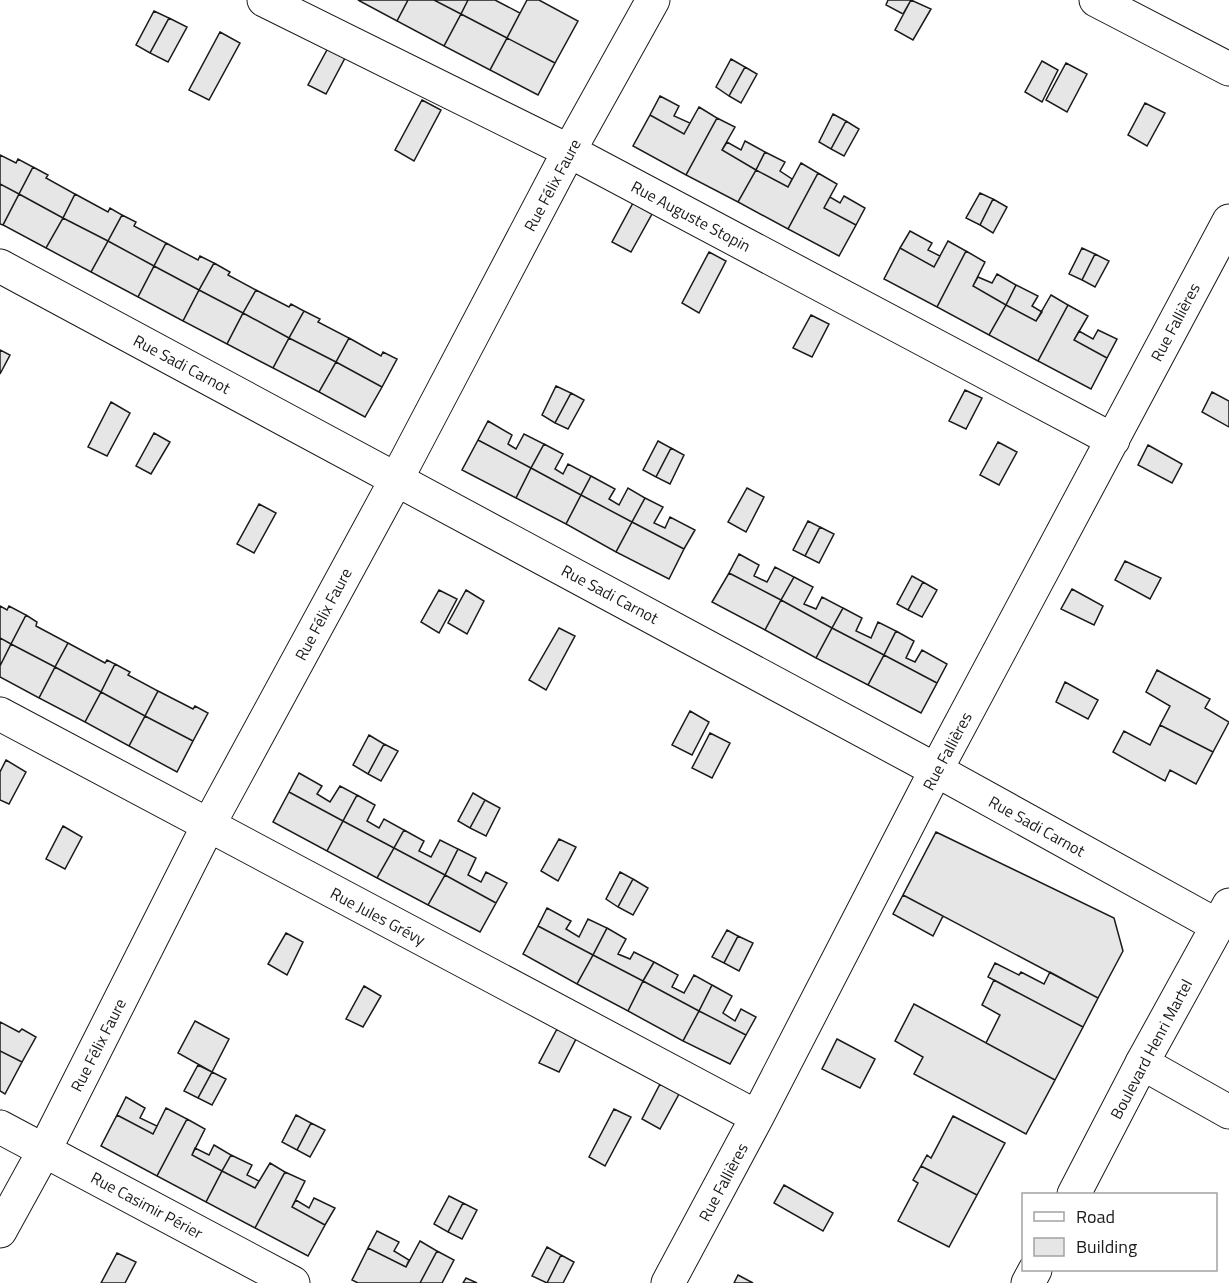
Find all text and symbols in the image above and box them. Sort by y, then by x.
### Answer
street label: Rue Félix Faure [517,134,587,236]
street label: Rue Auguste Stopin [627,174,755,258]
street label: Rue Fallières [1144,279,1206,365]
street label: Rue Sadi Carnot [129,328,235,400]
street label: Rue Sadi Carnot [557,558,663,630]
street label: Rue Félix Faure [288,563,358,665]
street label: Rue Fallières [916,708,978,794]
street label: Rue Sadi Carnot [984,790,1090,863]
street label: Rue Jules Grévy [326,881,430,951]
street label: Boulevard Henri Martel [1104,975,1198,1123]
street label: Rue Félix Faure [64,994,132,1096]
street label: Rue Fallières [692,1139,754,1225]
street label: Rue Casimir Périer [87,1165,208,1245]
legend [1022,1193,1217,1271]
text: Road [1076,1203,1115,1230]
text: Building [1076,1233,1137,1260]

